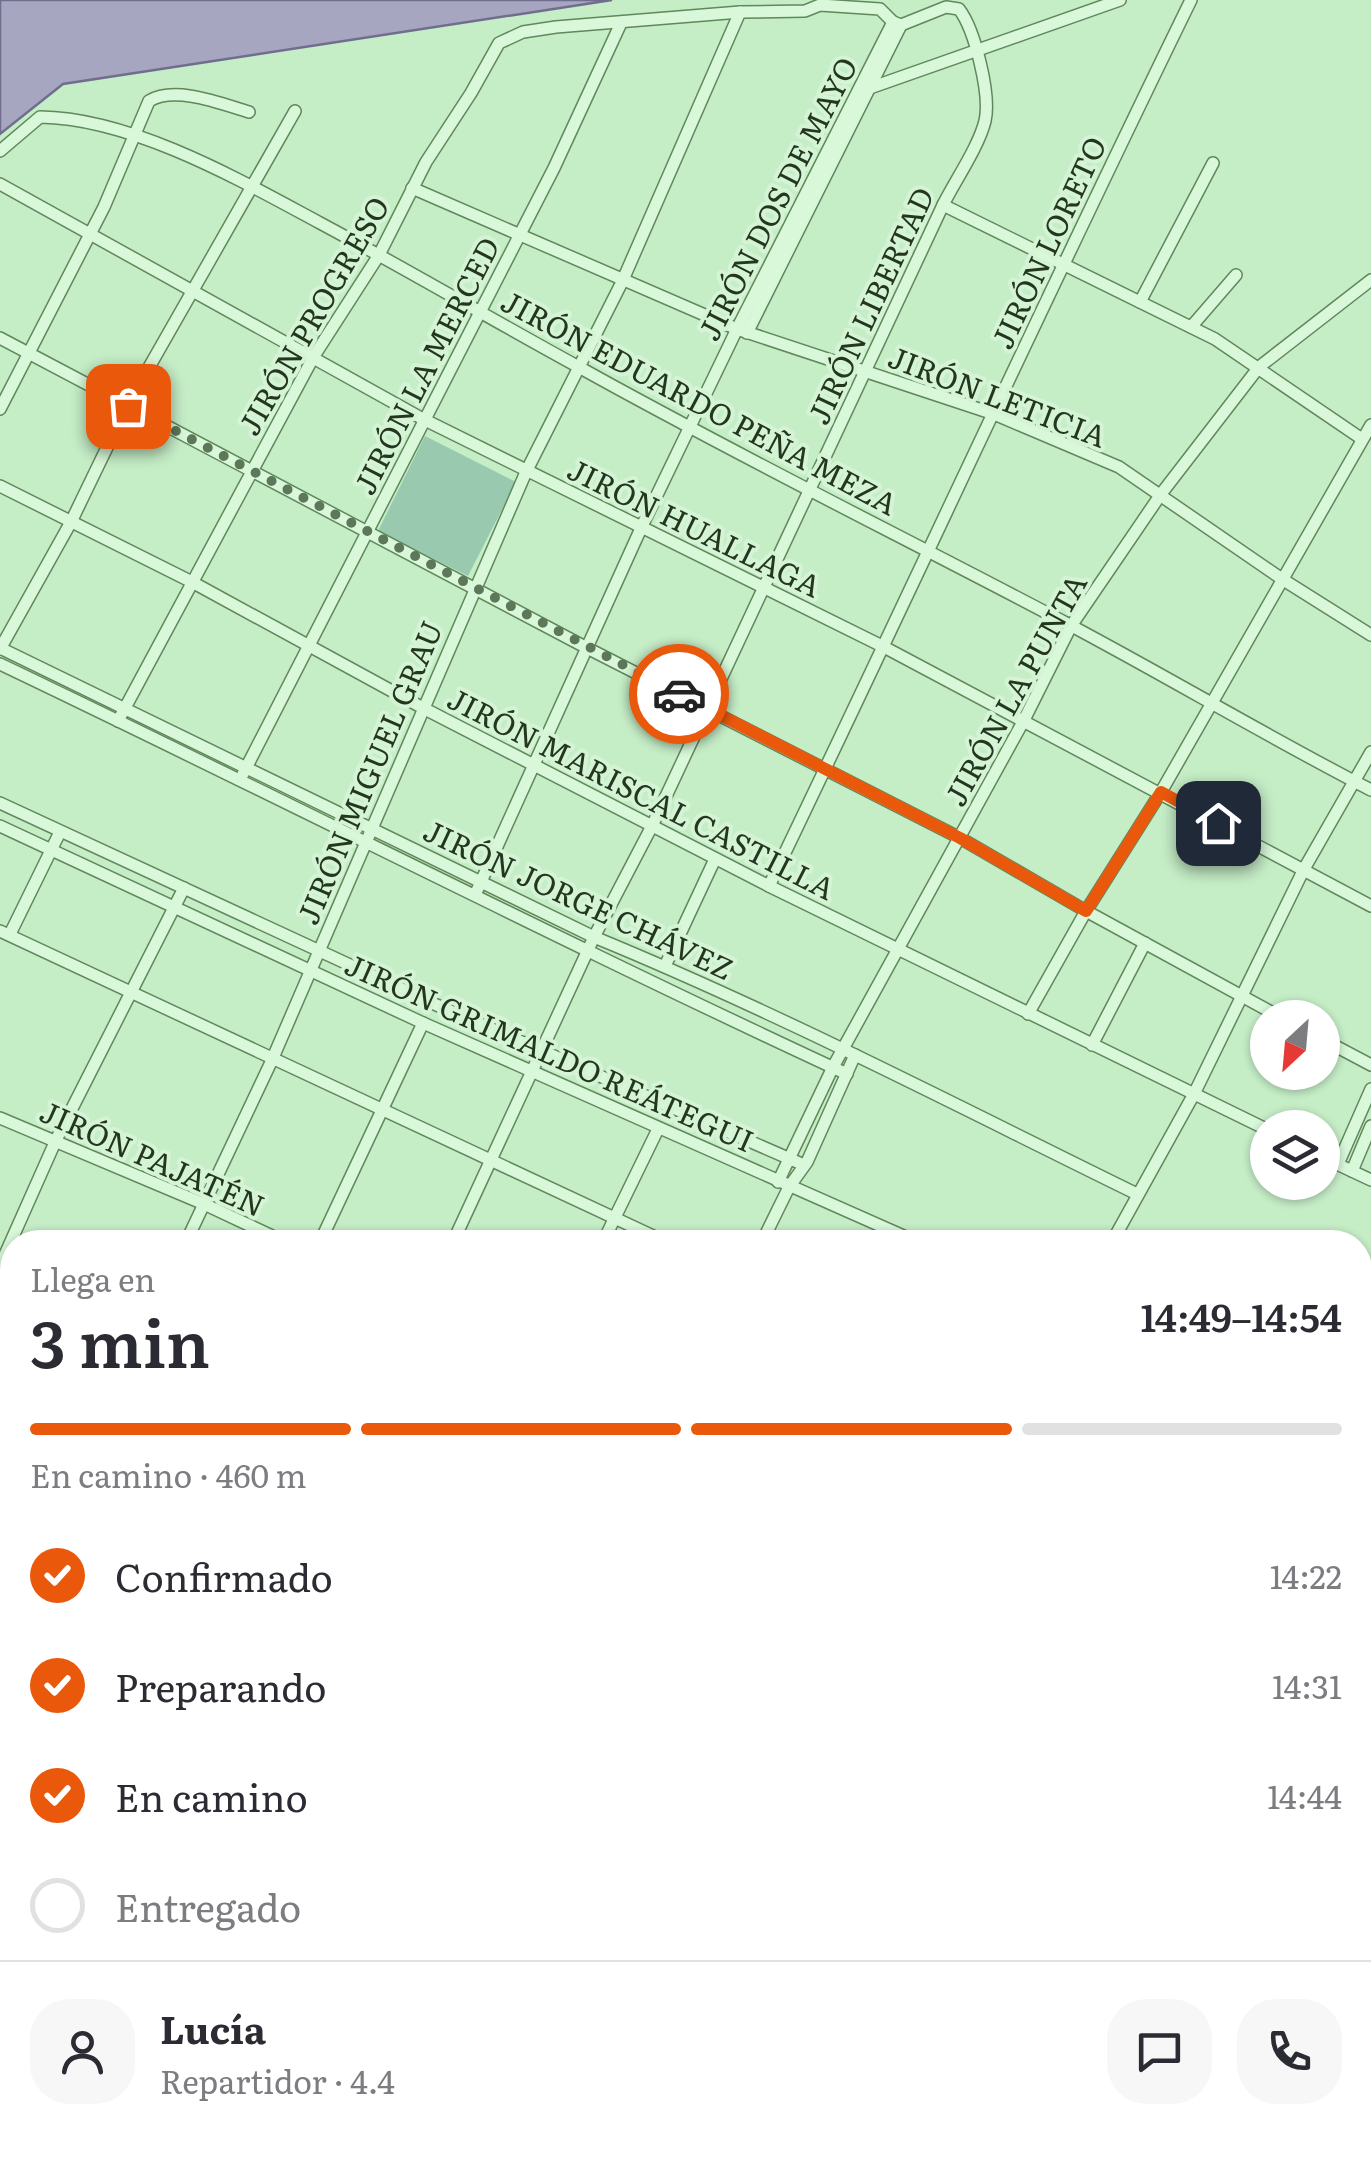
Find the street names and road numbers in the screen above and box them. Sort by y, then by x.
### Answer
street label: JIRÓN DOS DE MAYO [685,49,867,347]
street label: JIRÓN LORETO [979,129,1115,355]
street label: JIRÓN LIBERTAD [795,179,943,431]
street label: JIRÓN PROGRESO [226,187,398,443]
street label: JIRÓN LA MERCED [341,229,509,501]
street label: JIRÓN EDUARDO PEÑA MEZA [494,278,906,524]
street label: JIRÓN LETICIA [882,333,1114,457]
street label: JIRÓN HUALLAGA [561,445,829,607]
street label: JIRÓN LA PUNTA [932,565,1096,813]
street label: JIRÓN MIGUEL GRAU [284,614,452,930]
street label: JIRÓN MARISCAL CASTILLA [441,675,843,909]
street label: JIRÓN JORGE CHÁVEZ [417,807,741,989]
street label: JIRÓN GRIMALDO REÁTEGUI [339,941,761,1161]
street label: JIRÓN PAJATÉN [34,1088,272,1226]

